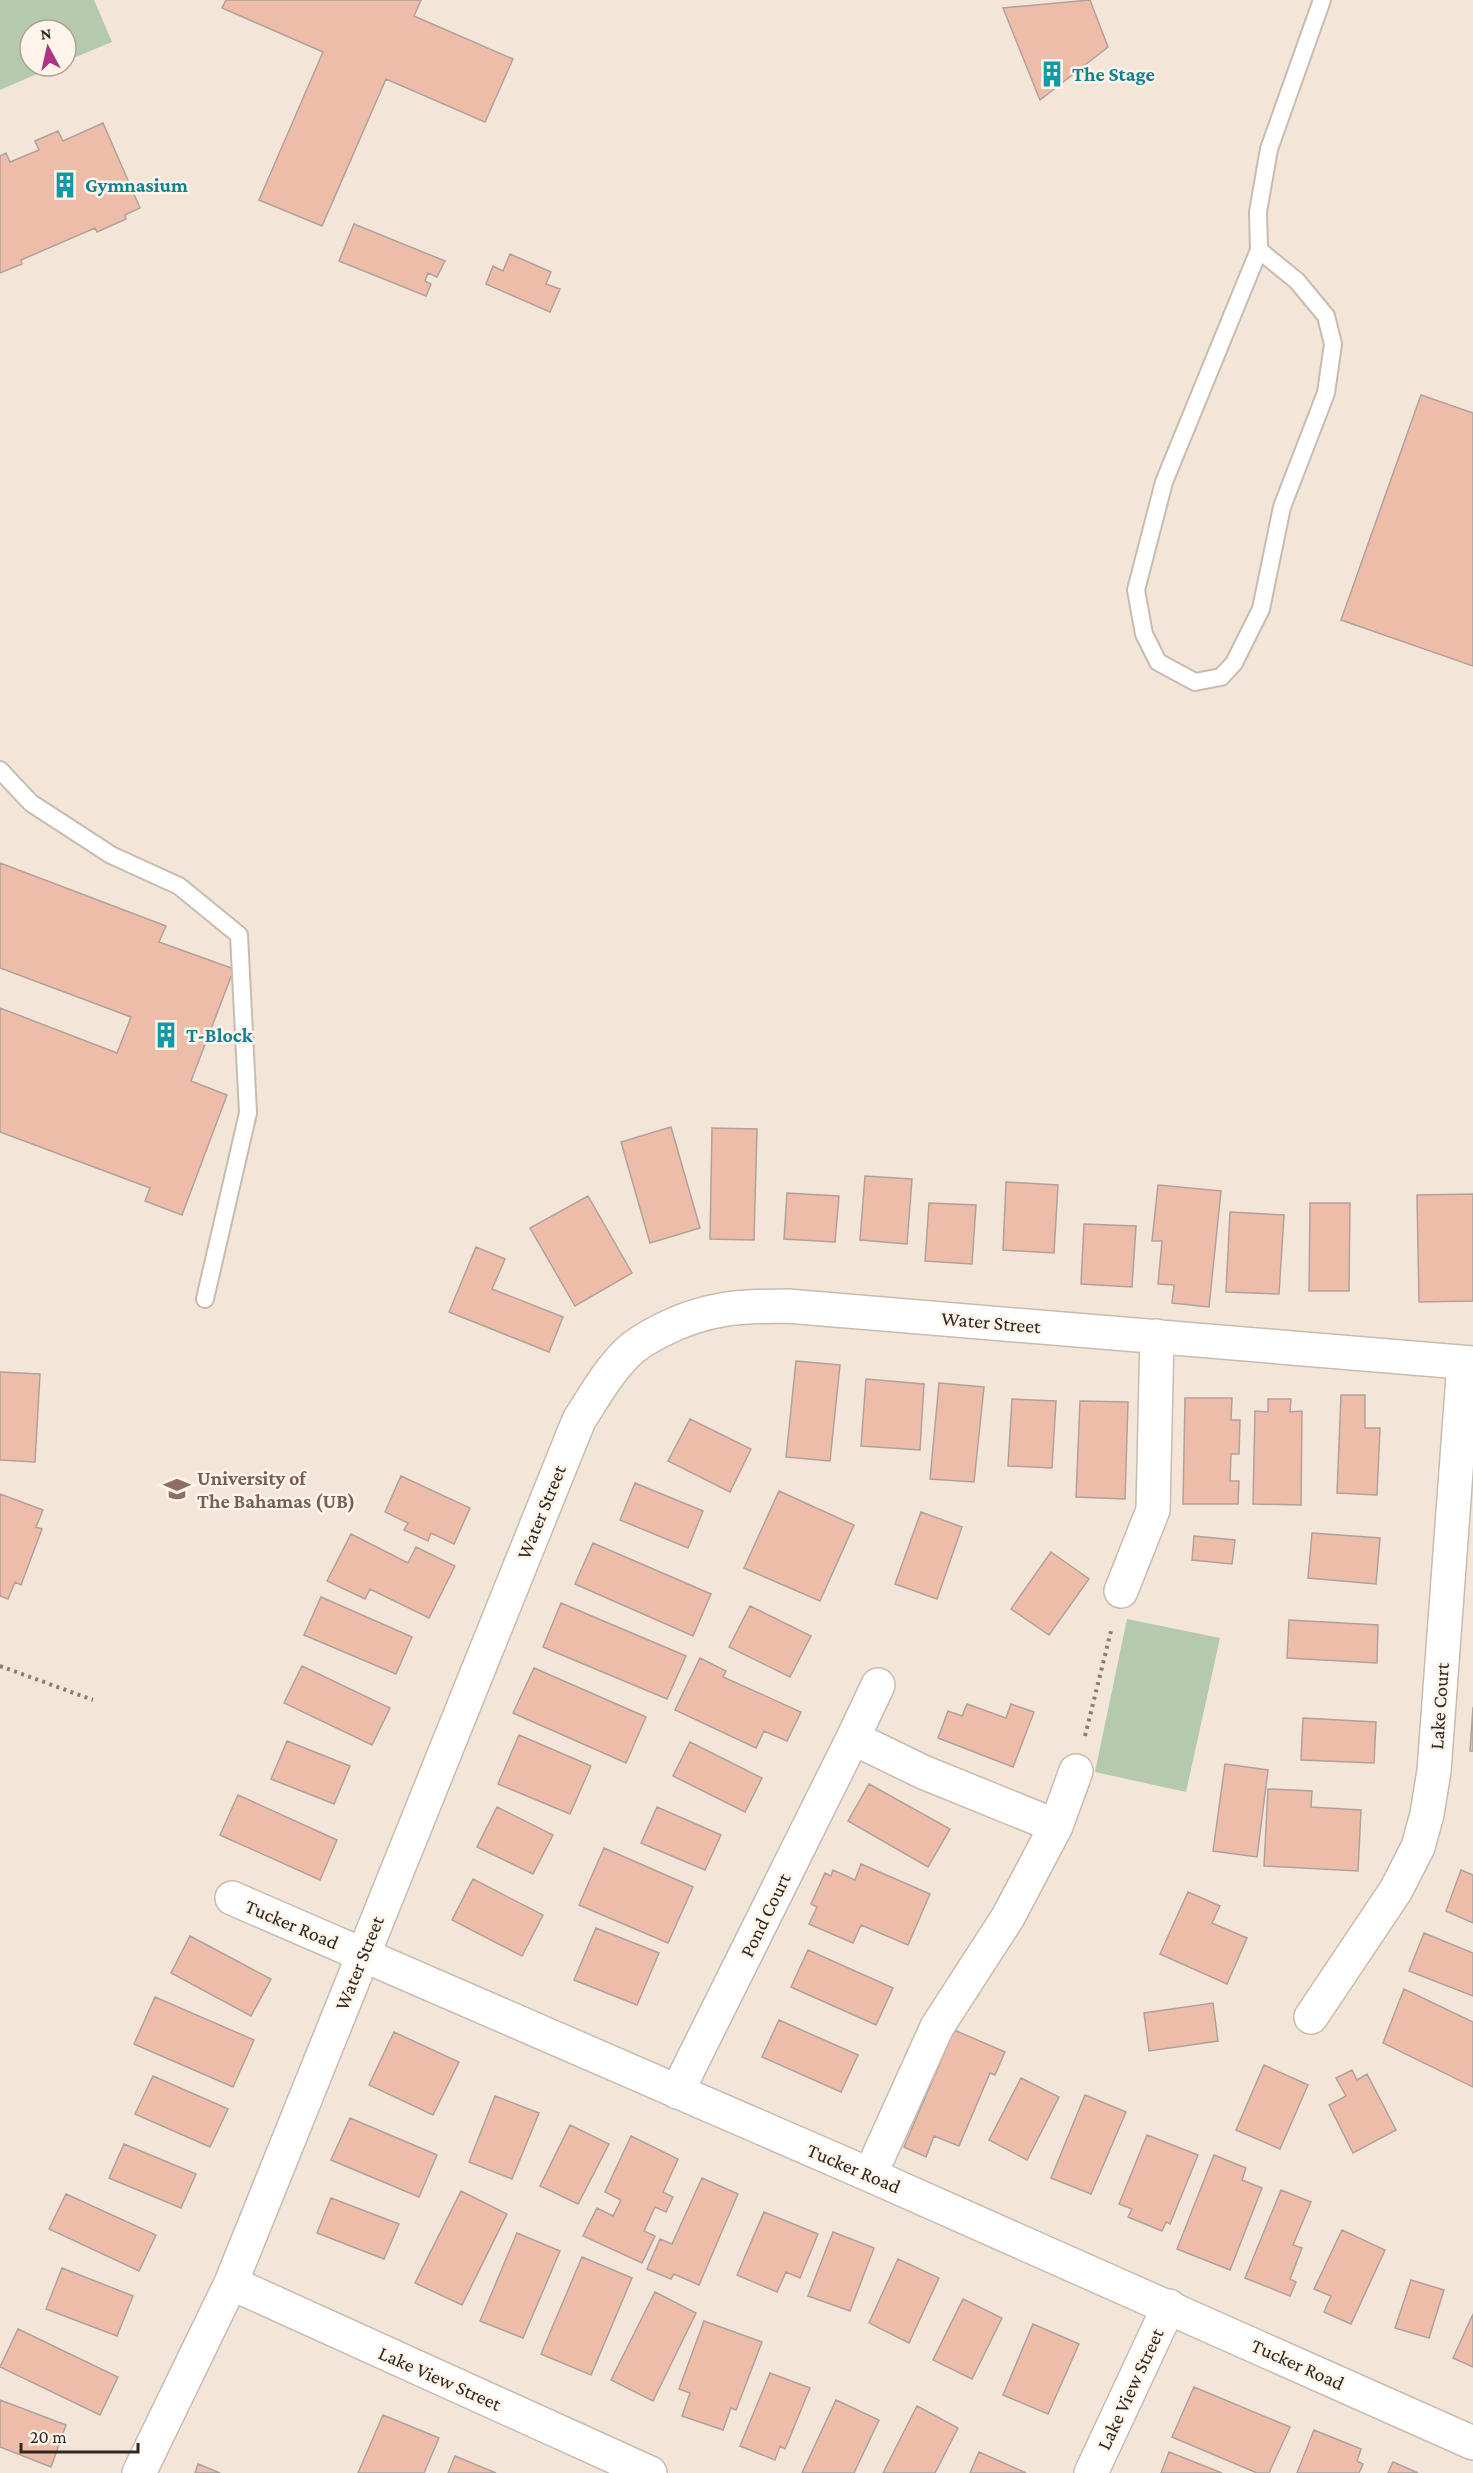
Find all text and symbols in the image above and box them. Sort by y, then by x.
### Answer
north arrow [18,18,78,78]
text: N [39,24,53,43]
building icon: The Stage [1037,59,1067,89]
place label: The Stage [1072,63,1155,85]
building icon: Gymnasium [50,170,80,200]
place label: Gymnasium [85,174,188,196]
building icon: T-Block [151,1020,181,1050]
place label: T-Block [186,1024,254,1046]
street label: Water Street [940,1307,1042,1337]
street label: Water Street [512,1461,570,1562]
place label: University of The Bahamas (UB) [197,1467,355,1513]
school or university icon: University of The Bahamas (UB) [162,1474,192,1504]
street label: Lake Court [1425,1661,1453,1750]
street label: Pond Court [735,1869,795,1961]
street label: Tucker Road [242,1894,342,1954]
street label: Water Street [330,1912,388,2013]
street label: Tucker Road [804,2138,904,2198]
street label: Lake View Street [1092,2324,1168,2453]
street label: Tucker Road [1248,2334,1348,2394]
street label: Lake View Street [375,2341,505,2415]
scale bar [21,2416,138,2454]
text: 20 m [30,2427,67,2447]

